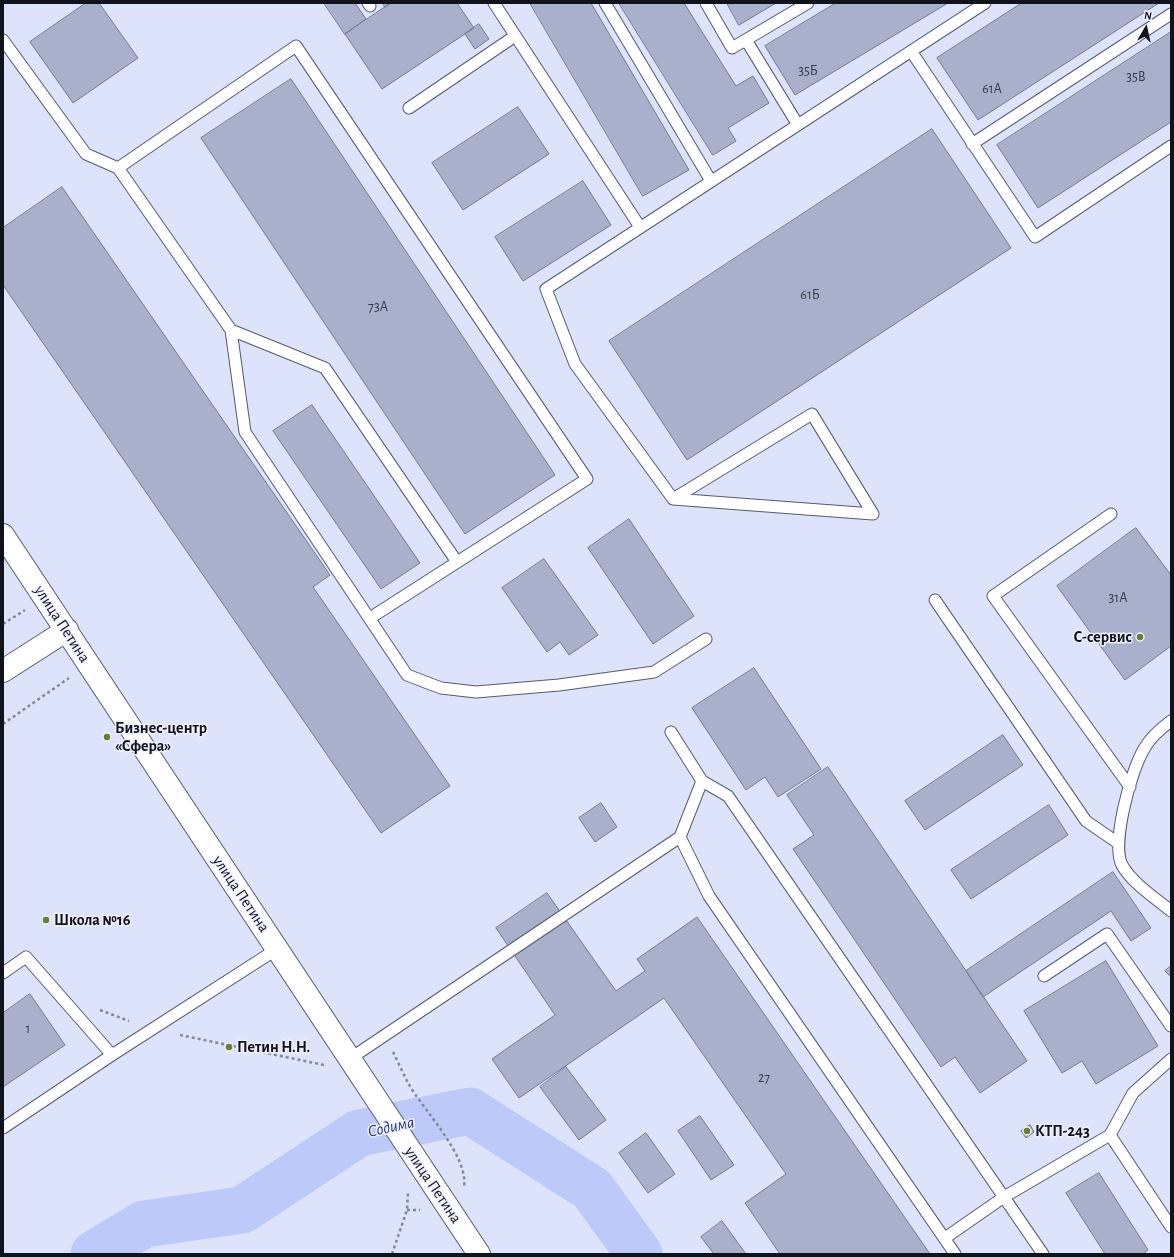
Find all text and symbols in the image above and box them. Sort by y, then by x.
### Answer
north arrow [1126,8,1166,48]
text: N [1143,10,1153,22]
house number: 35Б [798,63,818,79]
house number: 35В [1126,69,1146,85]
house number: 61А [982,81,1002,97]
house number: 61Б [800,287,820,303]
house number: 73А [368,299,388,315]
street label: улица Петина [30,582,94,666]
house number: 31А [1109,590,1127,606]
place label: С-сервис [1074,627,1132,647]
marker: С-сервис [1135,632,1145,642]
place label: Бизнес-центр «Сфера» [115,718,207,756]
marker: Бизнес-центр «Сфера» [102,732,112,742]
street label: улица Петина [208,852,274,936]
place label: Школа №16 [54,910,130,930]
marker: Школа №16 [41,915,51,925]
house number: 1 [26,1021,30,1037]
place label: Петин Н.Н. [237,1037,310,1057]
marker: Петин Н.Н. [224,1042,234,1052]
house number: 27 [758,1070,770,1086]
water label: Содима [366,1112,416,1142]
place label: КТП-243 [1035,1121,1090,1141]
marker: КТП-243 [1022,1126,1032,1136]
street label: улица Петина [400,1143,466,1227]

